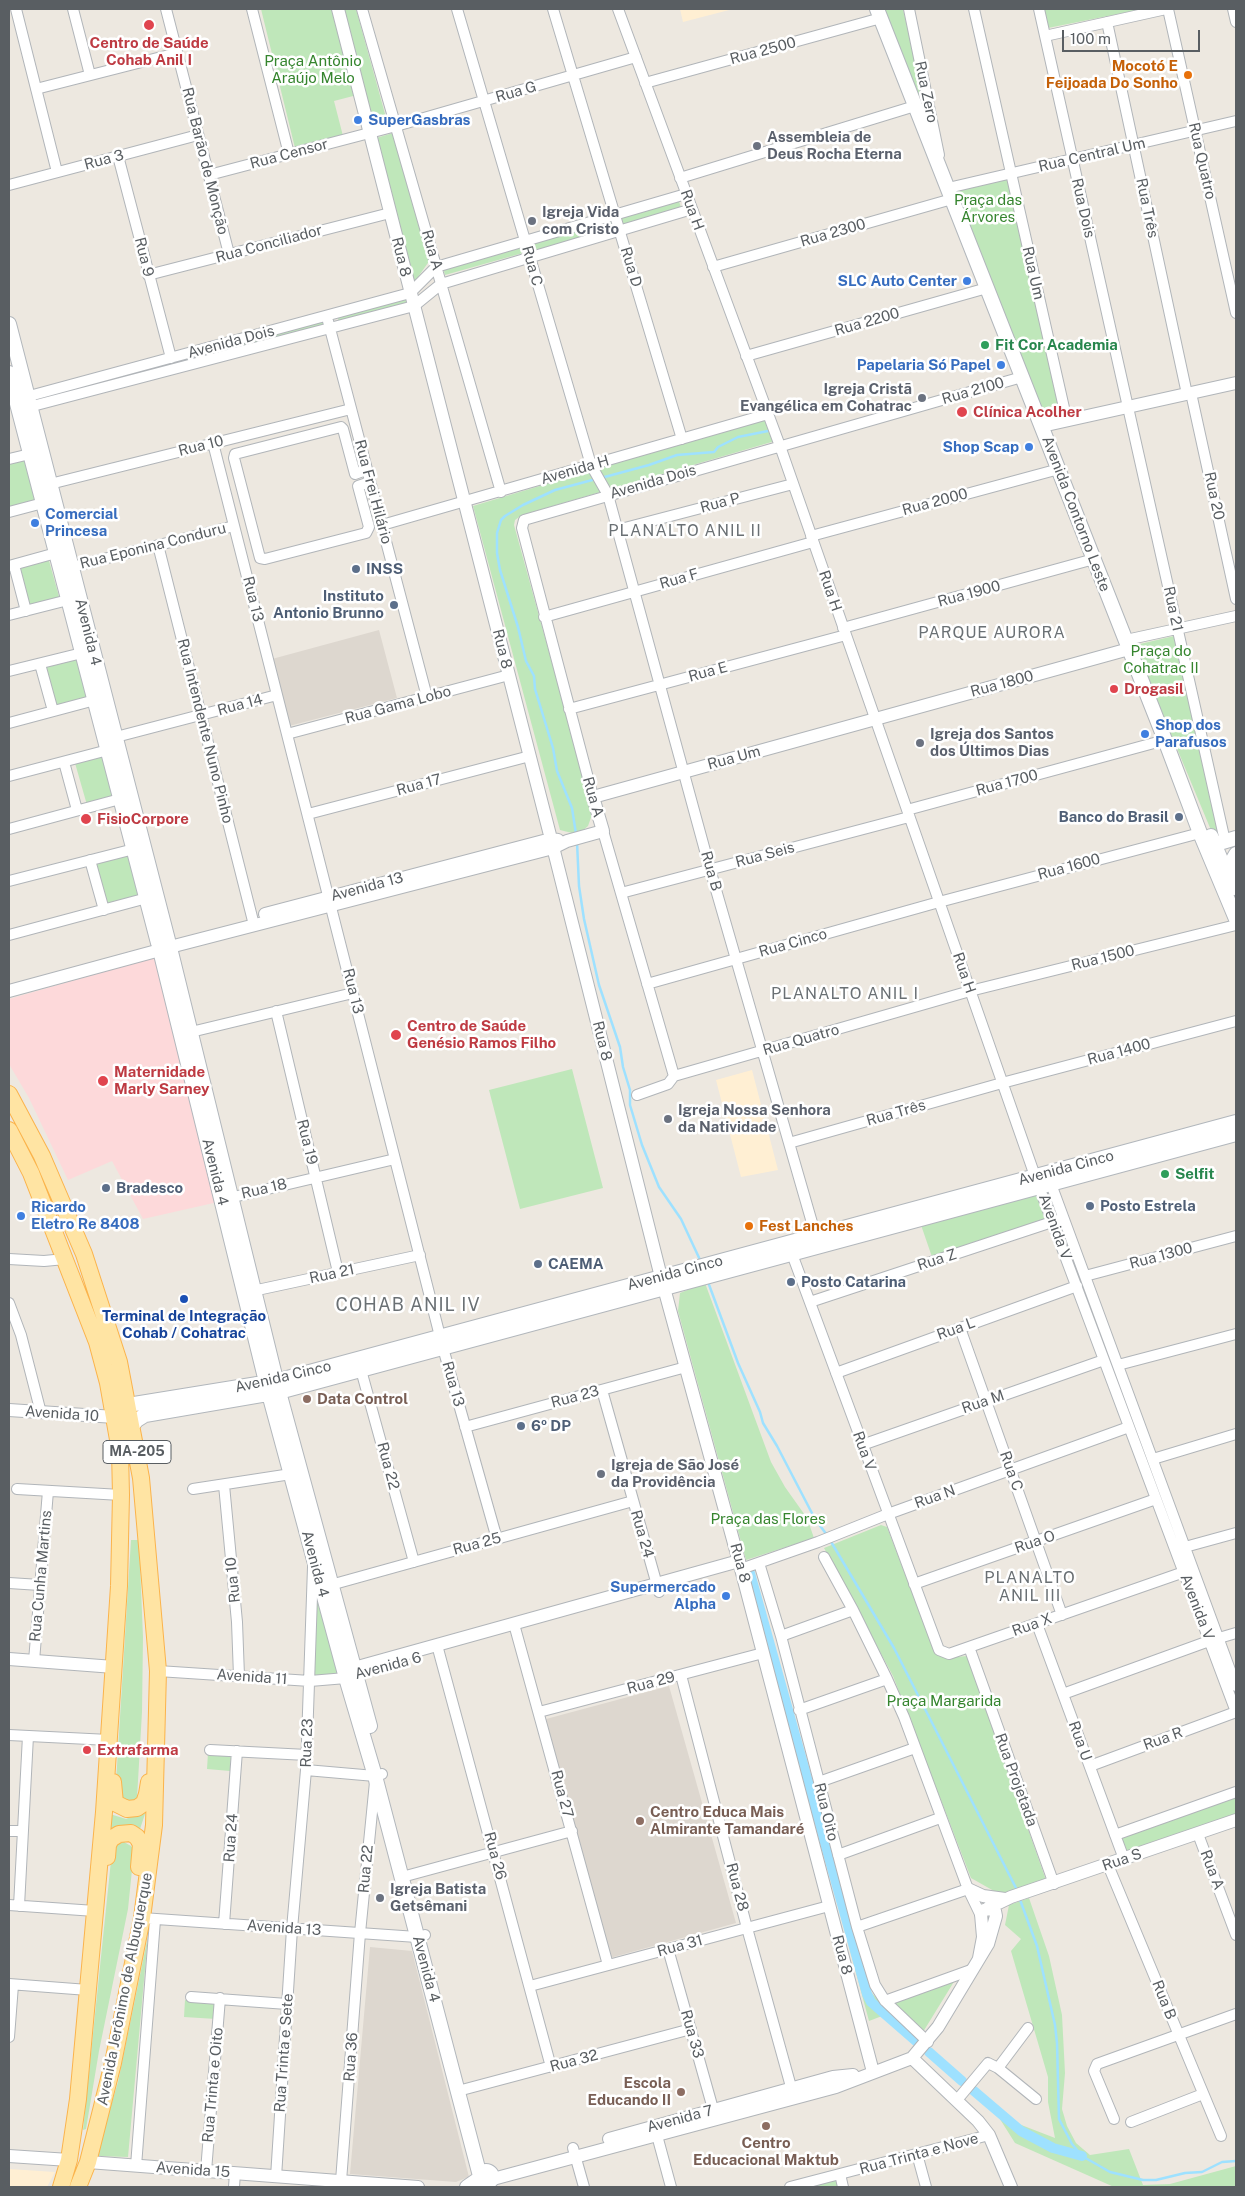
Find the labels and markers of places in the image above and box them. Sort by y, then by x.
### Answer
marker: Centro de Saúde Cohab Anil I [142,18,156,32]
place label: Centro de Saúde Cohab Anil I [89,34,209,69]
place label: Mocotó E Feijoada Do Sonho [1046,57,1178,92]
marker: Mocotó E Feijoada Do Sonho [1182,69,1194,81]
place label: SuperGasbras [368,111,470,129]
marker: SuperGasbras [352,114,364,126]
place label: Assembleia de Deus Rocha Eterna [767,128,902,163]
marker: Assembleia de Deus Rocha Eterna [751,140,763,152]
place label: Igreja Vida com Cristo [542,203,619,238]
marker: Igreja Vida com Cristo [526,215,538,227]
place label: SLC Auto Center [838,272,957,290]
marker: SLC Auto Center [961,275,973,287]
place label: Fit Cor Academia [995,336,1118,354]
marker: Fit Cor Academia [979,339,991,351]
place label: Papelaria Só Papel [857,356,991,374]
marker: Papelaria Só Papel [995,359,1007,371]
place label: Igreja Cristã Evangélica em Cohatrac [740,380,912,415]
marker: Igreja Cristã Evangélica em Cohatrac [916,392,928,404]
place label: Clínica Acolher [973,403,1082,421]
marker: Clínica Acolher [955,405,969,419]
place label: Shop Scap [943,438,1019,456]
marker: Shop Scap [1023,441,1035,453]
place label: Comercial Princesa [45,505,118,540]
marker: Comercial Princesa [29,517,41,529]
place label: INSS [366,560,403,578]
marker: INSS [350,563,362,575]
place label: Instituto Antonio Brunno [273,587,384,622]
marker: Instituto Antonio Brunno [388,599,400,611]
place label: Drogasil [1124,680,1184,698]
marker: Drogasil [1108,683,1120,695]
place label: Shop dos Parafusos [1155,716,1227,751]
place label: Igreja dos Santos dos Últimos Dias [930,725,1054,760]
marker: Shop dos Parafusos [1139,728,1151,740]
marker: Igreja dos Santos dos Últimos Dias [914,737,926,749]
place label: Banco do Brasil [1058,808,1169,826]
place label: FisioCorpore [97,810,189,828]
marker: Banco do Brasil [1173,811,1185,823]
marker: FisioCorpore [79,812,93,826]
place label: Centro de Saúde Genésio Ramos Filho [407,1017,556,1052]
marker: Centro de Saúde Genésio Ramos Filho [389,1028,403,1042]
place label: Maternidade Marly Sarney [114,1063,210,1098]
marker: Maternidade Marly Sarney [96,1074,110,1088]
place label: Igreja Nossa Senhora da Natividade [678,1101,831,1136]
marker: Igreja Nossa Senhora da Natividade [662,1113,674,1125]
place label: Selfit [1175,1165,1215,1183]
marker: Selfit [1159,1168,1171,1180]
place label: Bradesco [116,1179,183,1197]
marker: Bradesco [100,1182,112,1194]
place label: Posto Estrela [1100,1197,1196,1215]
place label: Ricardo Eletro Re 8408 [31,1198,139,1233]
marker: Posto Estrela [1084,1200,1096,1212]
marker: Ricardo Eletro Re 8408 [15,1210,27,1222]
place label: Fest Lanches [759,1217,854,1235]
marker: Fest Lanches [743,1220,755,1232]
place label: CAEMA [548,1255,604,1273]
marker: CAEMA [532,1258,544,1270]
place label: Posto Catarina [801,1273,906,1291]
marker: Posto Catarina [785,1276,797,1288]
marker: Terminal de Integração Cohab / Cohatrac [178,1293,190,1305]
place label: Terminal de Integração Cohab / Cohatrac [102,1307,266,1342]
place label: Data Control [317,1390,408,1408]
marker: Data Control [301,1393,313,1405]
place label: 6º DP [531,1417,571,1435]
marker: 6º DP [515,1420,527,1432]
place label: Igreja de São José da Providência [611,1456,739,1491]
marker: Igreja de São José da Providência [595,1468,607,1480]
place label: Supermercado Alpha [610,1578,716,1613]
marker: Supermercado Alpha [720,1590,732,1602]
place label: Extrafarma [97,1741,178,1759]
marker: Extrafarma [81,1744,93,1756]
place label: Centro Educa Mais Almirante Tamandaré [650,1803,804,1838]
marker: Centro Educa Mais Almirante Tamandaré [634,1815,646,1827]
place label: Igreja Batista Getsêmani [390,1880,486,1915]
marker: Igreja Batista Getsêmani [374,1892,386,1904]
place label: Escola Educando II [588,2074,671,2109]
marker: Escola Educando II [675,2086,687,2098]
marker: Centro Educacional Maktub [760,2120,772,2132]
place label: Centro Educacional Maktub [693,2134,839,2169]

